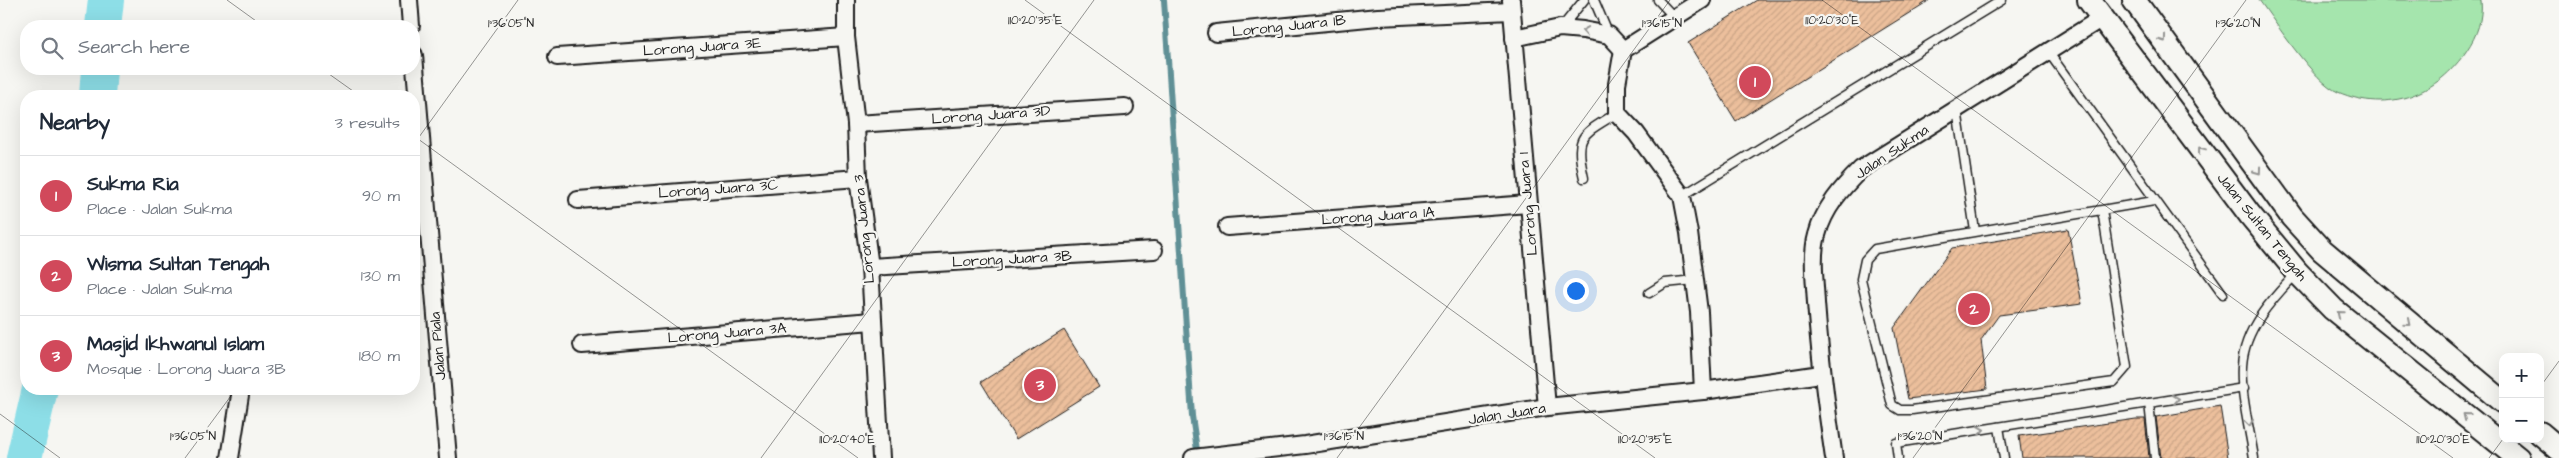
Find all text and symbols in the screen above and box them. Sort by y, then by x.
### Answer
street label: Lorong Juara 1B [1231,10,1347,43]
text: 110°20'35"E [1008,12,1062,29]
text: 110°20'30"E [1805,12,1859,29]
text: 1°36'05"N [488,15,535,32]
text: 1°36'15"N [1642,15,1683,32]
text: 1°36'20"N [2216,15,2261,32]
search box [20,20,420,75]
one-way arrow [1581,26,1589,36]
street label: Lorong Juara 3E [642,32,762,63]
icon: search [38,34,66,62]
text: Search here [78,34,190,61]
one-way arrow [2157,34,2166,43]
pin: 1 [1739,63,1771,101]
street label: Lorong Juara 3D [931,100,1052,131]
text: Nearby [40,108,110,137]
text: 3 results [335,112,400,134]
street label: Jalan Sukma [1851,119,1933,184]
one-way arrow [2199,147,2207,156]
street label: Lorong Juara 1 [1513,151,1544,257]
one-way arrow [2252,165,2261,175]
street label: Jalan Sultan Tengah [2211,168,2313,287]
text: Sukma Ria [87,171,179,198]
street label: Lorong Juara 3 [848,173,881,285]
street label: Lorong Juara 3C [657,174,779,205]
text: 1 [55,185,57,207]
text: 90 m [362,185,400,207]
text: Place · Jalan Sukma [87,198,232,220]
street label: Lorong Juara 1A [1321,202,1436,231]
street label: Lorong Juara 3B [951,245,1073,274]
text: Wisma Sultan Tengah [87,251,269,278]
text: 2 [51,265,61,287]
text: 130 m [361,265,400,287]
text: Place · Jalan Sukma [87,278,232,300]
your location [1563,278,1589,304]
pin: 2 [1958,290,1990,328]
street label: Jalan Piala [425,311,451,381]
one-way arrow [2336,311,2345,320]
street label: Lorong Juara 3A [667,317,788,350]
one-way arrow [2402,318,2411,326]
text: Masjid Ikhwanul Islam [87,331,264,358]
text: 3 [52,345,60,367]
text: 180 m [359,345,400,367]
map controls [2499,353,2544,443]
button: + [2499,353,2544,398]
text: Mosque · Lorong Juara 3B [87,358,286,380]
pin: 3 [1024,366,1056,404]
one-way arrow [2172,394,2181,404]
street label: Jalan Juara [1467,397,1548,430]
button: − [2499,398,2544,443]
one-way arrow [2463,414,2472,422]
one-way arrow [2243,419,2254,427]
one-way arrow [1977,425,1986,435]
text: 1°36'05"N [170,428,217,445]
text: 1°36'15"N [1324,428,1365,445]
text: 1°36'20"N [1898,428,1943,445]
text: 110°20'40"E [819,431,875,448]
text: 110°20'35"E [1618,431,1672,448]
text: 110°20'30"E [2416,431,2470,448]

